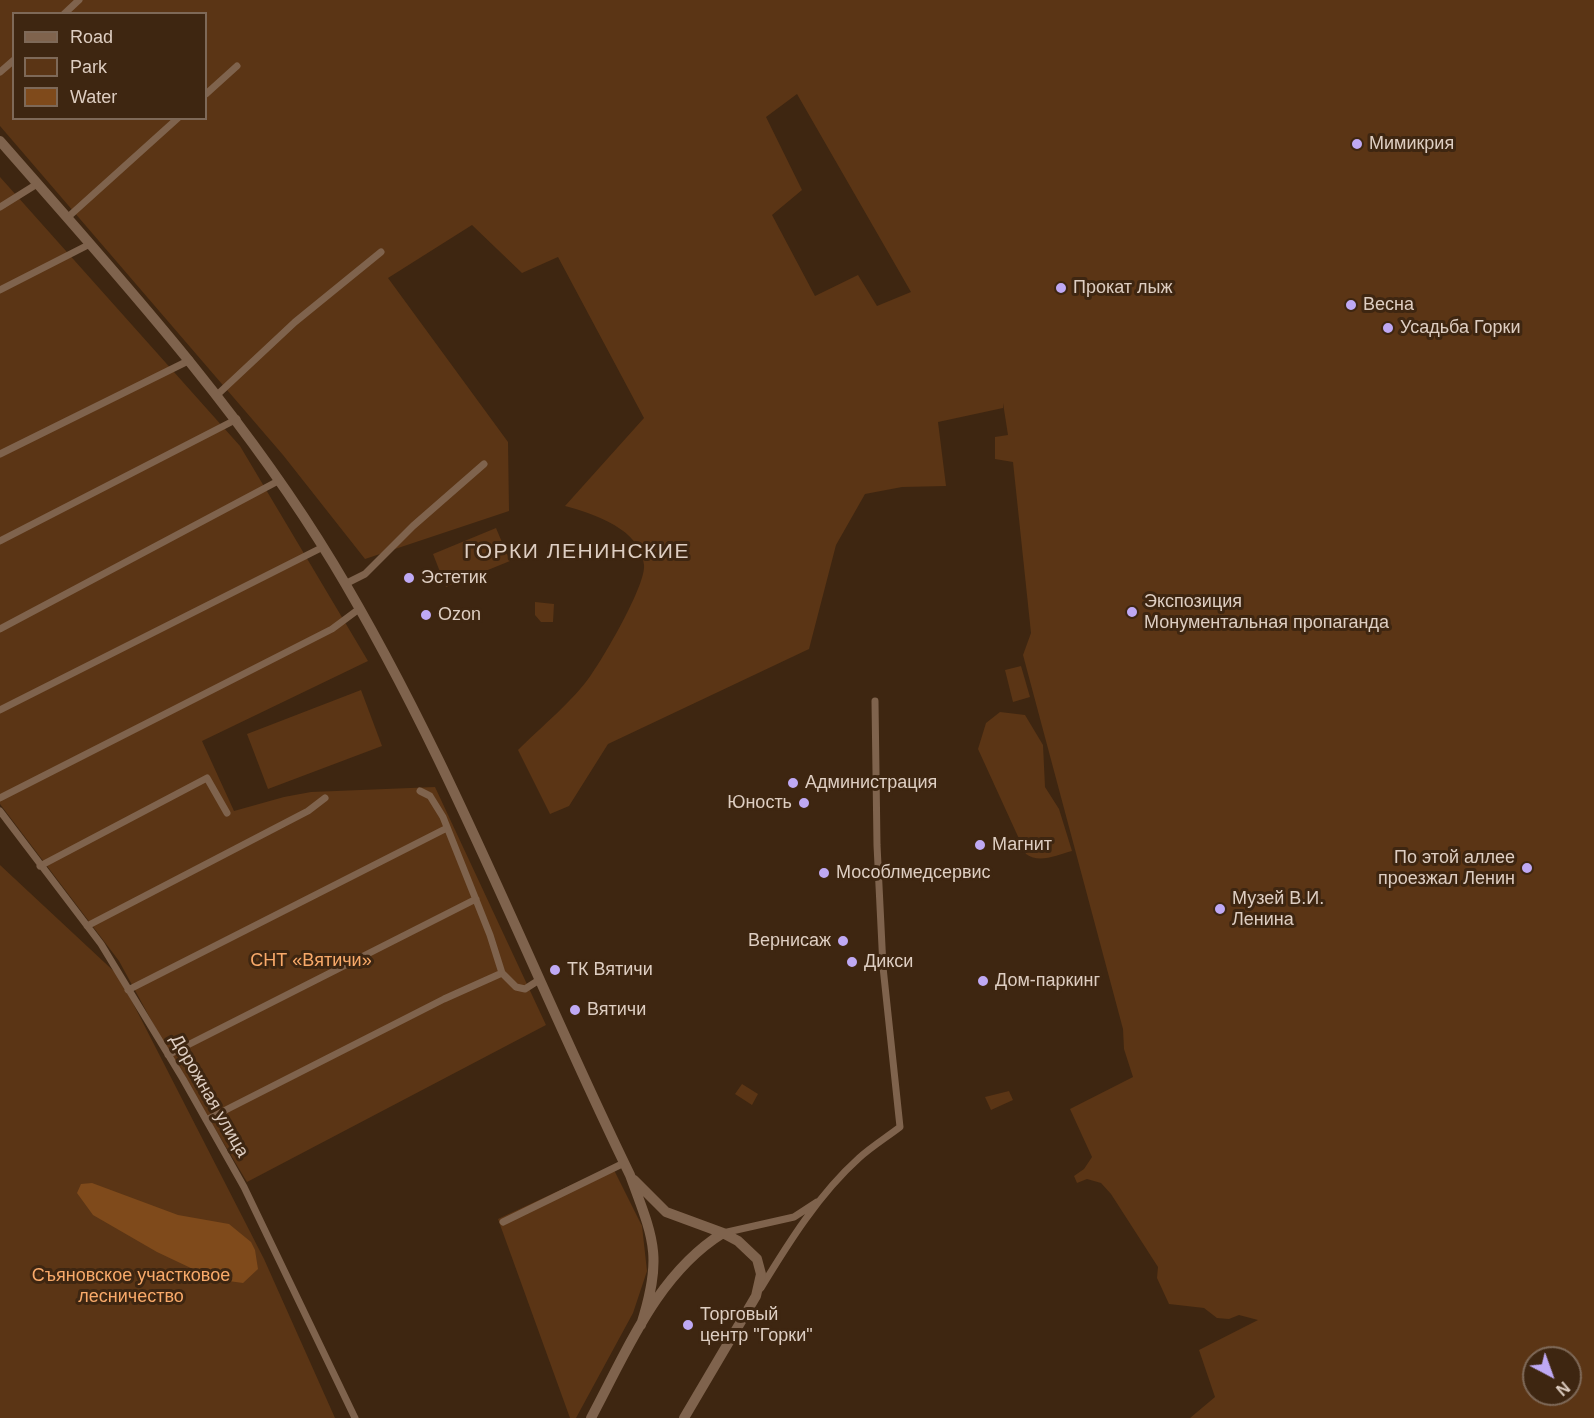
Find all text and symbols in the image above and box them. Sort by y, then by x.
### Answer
legend [12,12,207,120]
text: Road [70,27,113,47]
text: Park [70,57,107,77]
text: Water [70,87,117,107]
place label: Мимикрия [1369,133,1454,155]
marker: Мимикрия [1350,137,1364,151]
place label: Прокат лыж [1073,277,1173,299]
marker: Прокат лыж [1054,281,1068,295]
place label: Весна [1363,294,1414,316]
marker: Весна [1344,298,1358,312]
place label: Усадьба Горки [1400,317,1521,339]
marker: Усадьба Горки [1381,321,1395,335]
district label: ГОРКИ ЛЕНИНСКИЕ [464,539,690,565]
place label: Эстетик [421,567,487,589]
marker: Эстетик [402,571,416,585]
place label: Экспозиция Монументальная пропаганда [1144,591,1389,634]
place label: Ozon [438,604,481,626]
marker: Экспозиция Монументальная пропаганда [1125,605,1139,619]
marker: Ozon [419,608,433,622]
place label: Администрация [805,772,937,794]
marker: Администрация [786,776,800,790]
place label: Юность [727,792,792,814]
marker: Юность [797,796,811,810]
place label: Магнит [992,834,1052,856]
marker: Магнит [973,838,987,852]
place label: По этой аллее проезжал Ленин [1378,847,1515,890]
marker: По этой аллее проезжал Ленин [1520,861,1534,875]
place label: Мособлмедсервис [836,862,991,884]
marker: Мособлмедсервис [817,866,831,880]
place label: Музей В.И. Ленина [1232,888,1324,930]
marker: Музей В.И. Ленина [1213,902,1227,916]
place label: Вернисаж [748,930,831,952]
marker: Вернисаж [836,934,850,948]
park label: СНТ «Вятичи» [250,950,372,972]
place label: Дикси [864,951,913,973]
marker: Дикси [845,955,859,969]
place label: ТК Вятичи [567,959,653,981]
marker: ТК Вятичи [548,963,562,977]
place label: Дом-паркинг [995,970,1100,992]
marker: Дом-паркинг [976,974,990,988]
place label: Вятичи [587,999,646,1021]
marker: Вятичи [568,1003,582,1017]
street label: Дорожная улица [165,1031,253,1161]
park label: Съяновское участковое лесничество [32,1265,230,1308]
place label: Торговый центр "Горки" [700,1304,813,1346]
marker: Торговый центр "Горки" [681,1318,695,1332]
north arrow [1522,1346,1582,1406]
text: N [1553,1378,1573,1399]

